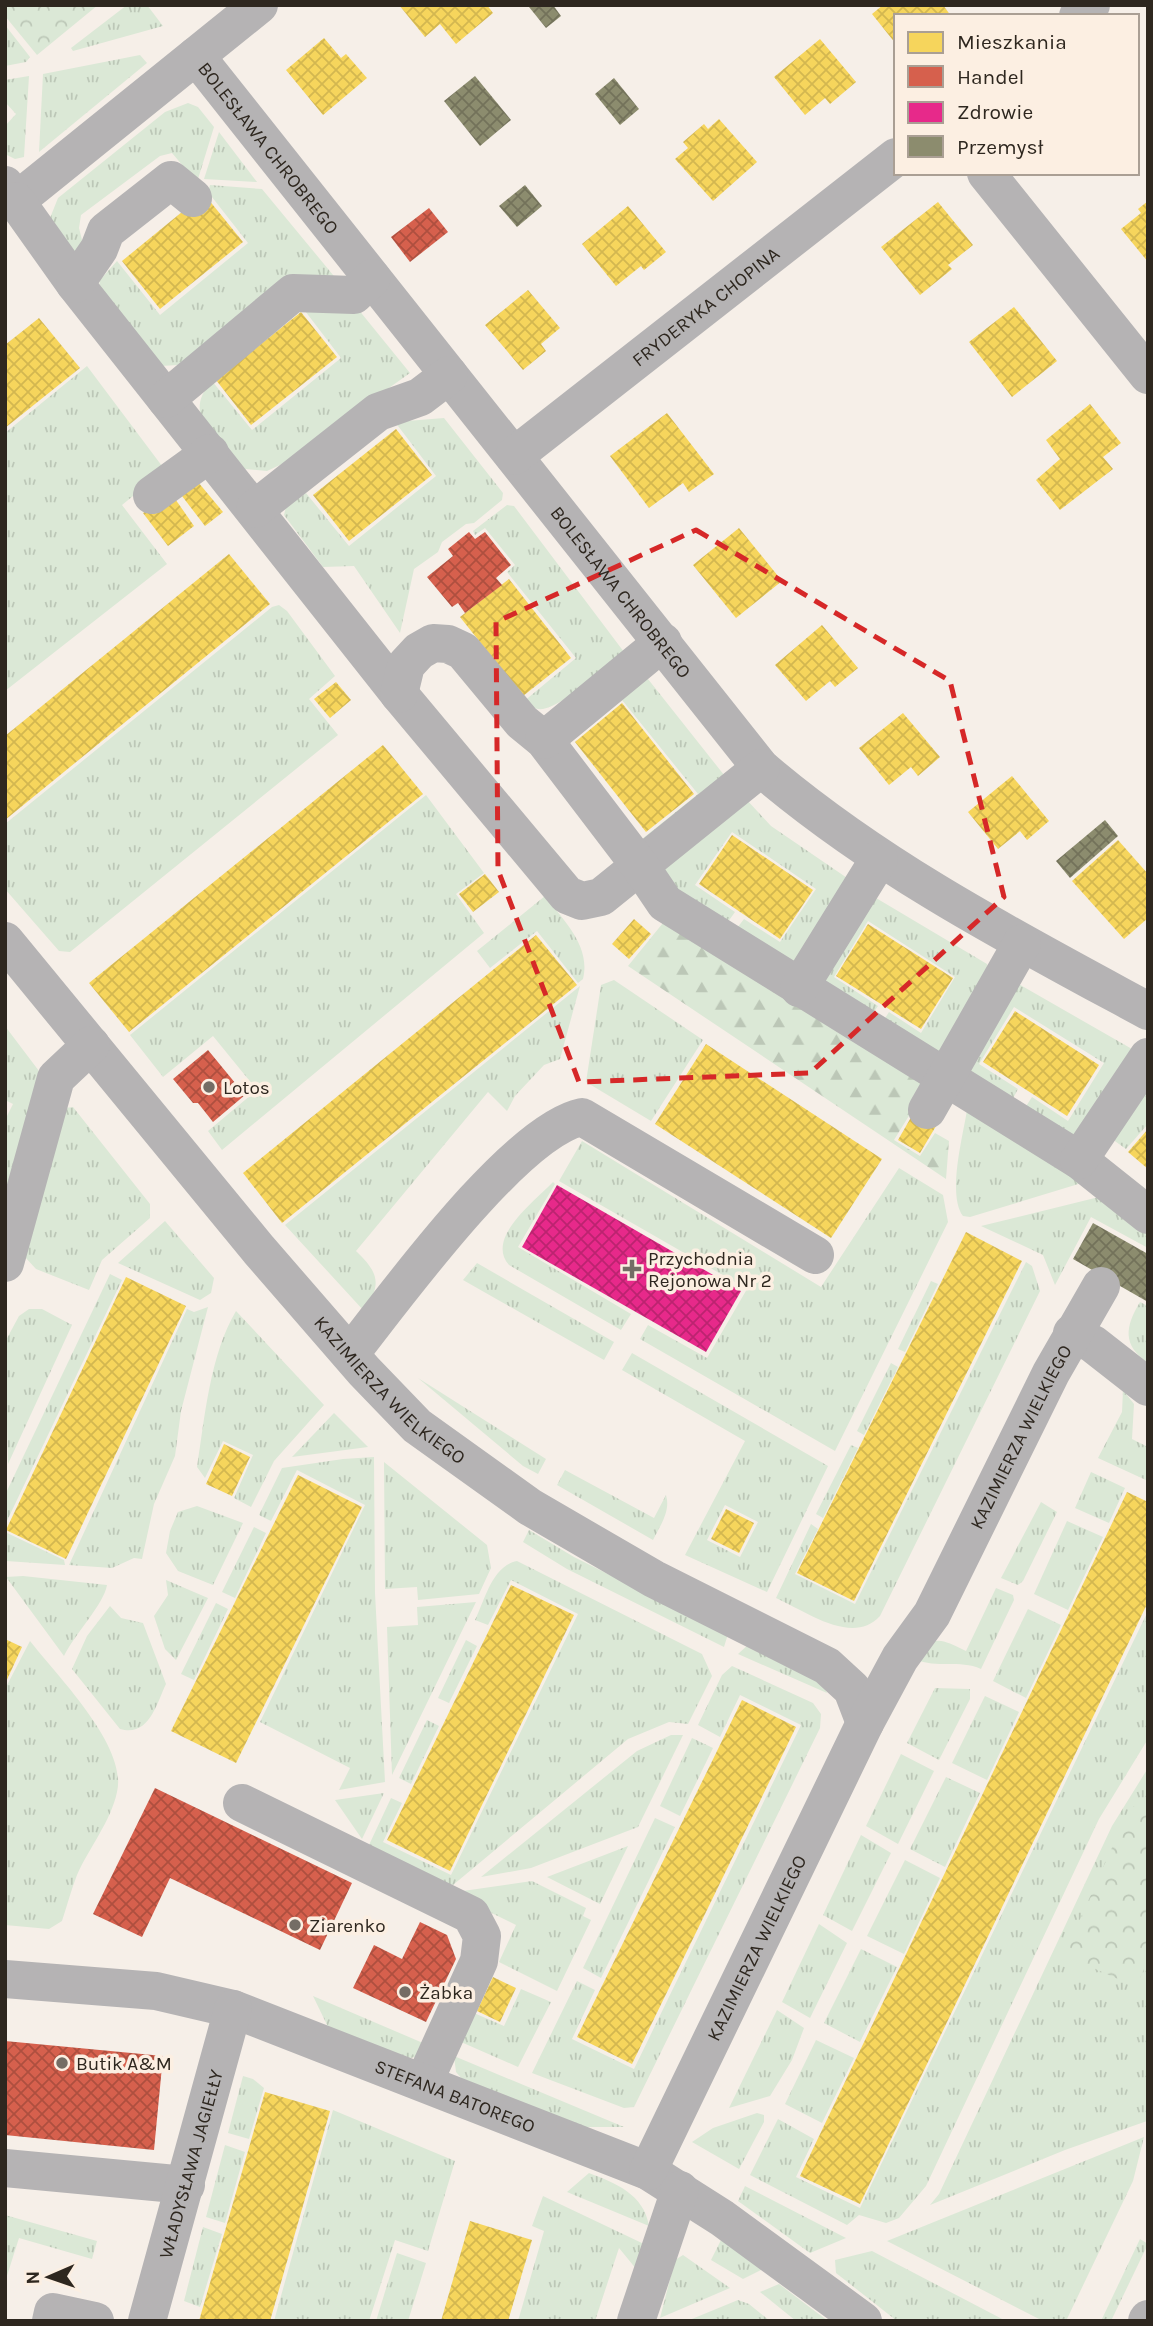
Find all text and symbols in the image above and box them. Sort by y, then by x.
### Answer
legend [894,14,1139,175]
text: Mieszkania [957,30,1067,54]
street label: BOLESŁAWA CHROBREGO [193,58,343,239]
text: Handel [957,65,1024,89]
text: Zdrowie [957,100,1033,124]
text: Przemysł [957,135,1043,159]
street label: FRYDERYKA CHOPINA [628,243,784,371]
street label: BOLESŁAWA CHROBREGO [546,502,695,683]
place label: Lotos [223,1077,270,1099]
marker: Lotos [201,1079,217,1095]
place label: Przychodnia Rejonowa Nr 2 [648,1248,772,1292]
marker: Przychodnia Rejonowa Nr 2 [622,1259,642,1279]
street label: KAZIMIERZA WIELKIEGO [309,1312,469,1469]
street label: KAZIMIERZA WIELKIEGO [966,1341,1077,1533]
street label: KAZIMIERZA WIELKIEGO [703,1852,811,2045]
place label: Ziarenko [309,1915,386,1937]
marker: Ziarenko [287,1917,303,1933]
place label: Żabka [419,1982,473,2004]
marker: Żabka [397,1984,413,2000]
place label: Butik A&M [76,2053,172,2075]
marker: Butik A&M [54,2055,70,2071]
street label: STEFANA BATOREGO [371,2055,538,2138]
street label: WŁADYSŁAWA JAGIEŁŁY [155,2067,228,2261]
north arrow [14,2242,84,2312]
text: N [22,2270,44,2285]

